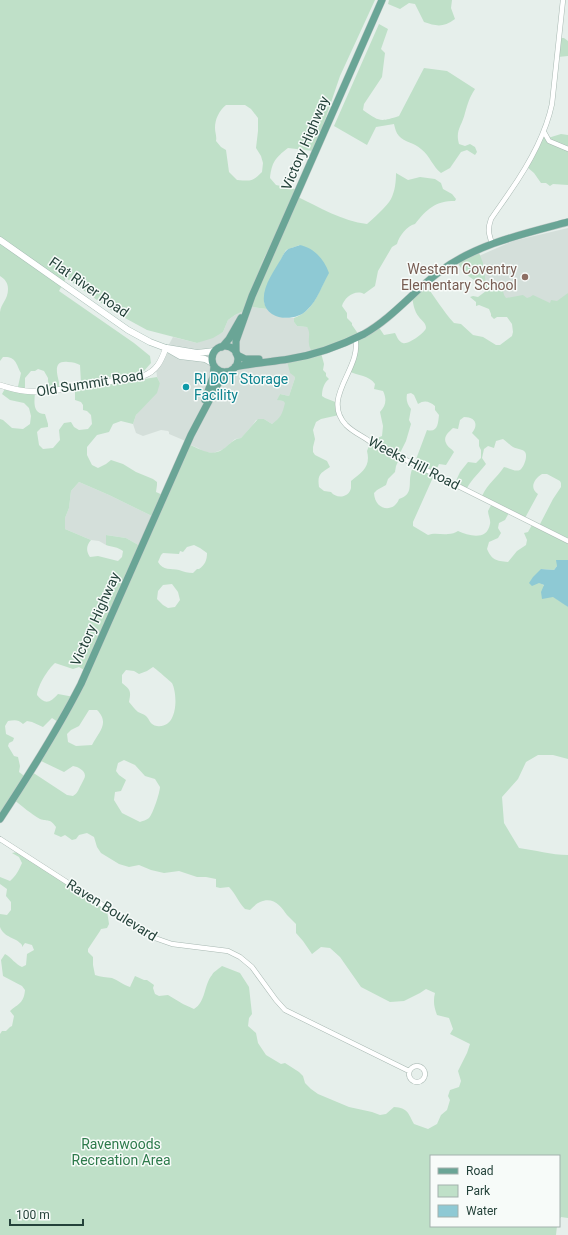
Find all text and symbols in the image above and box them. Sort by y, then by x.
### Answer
street label: Victory Highway [278,93,332,192]
street label: Flat River Road [46,254,132,320]
place label: Western Coventry Elementary School [401,261,517,293]
marker: Western Coventry Elementary School [520,272,530,282]
street label: Old Summit Road [35,367,145,399]
place label: RI DOT Storage Facility [194,371,288,403]
marker: RI DOT Storage Facility [181,382,191,392]
street label: Weeks Hill Road [366,433,462,493]
street label: Victory Highway [67,569,123,668]
street label: Raven Boulevard [64,876,160,944]
park label: Ravenwoods Recreation Area [72,1136,171,1168]
legend [430,1155,560,1227]
text: Road [466,1164,494,1178]
text: Park [466,1184,491,1198]
scale bar [10,1201,83,1227]
text: Water [466,1204,497,1218]
text: 100 m [16,1208,50,1222]

